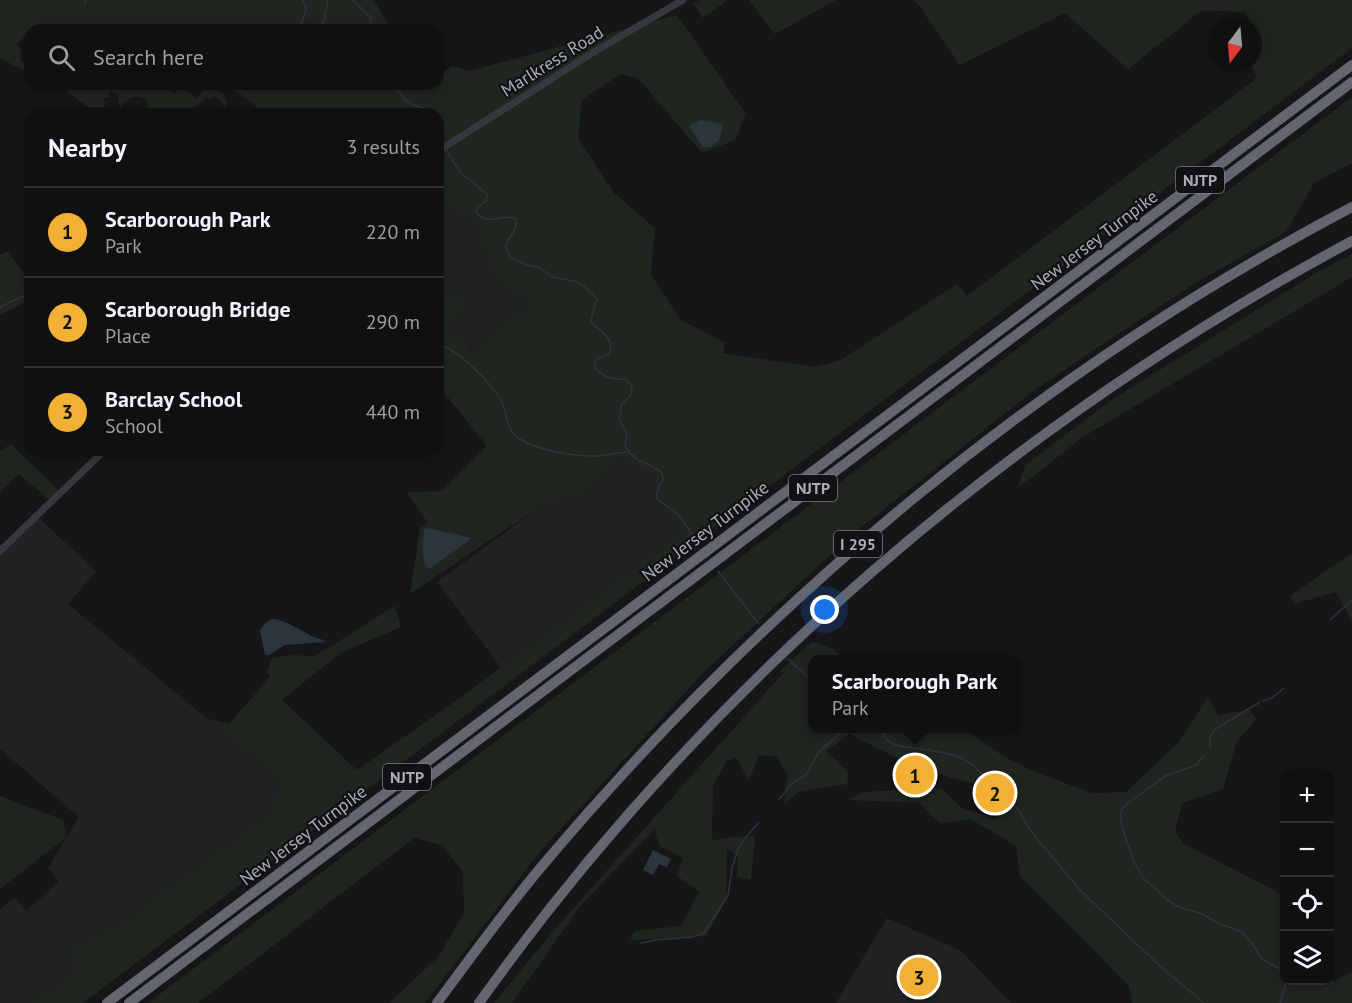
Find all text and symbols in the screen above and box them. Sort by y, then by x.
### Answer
north arrow [1208,18,1262,72]
street label: Marlkress Road [497,20,607,102]
search box [24,24,444,90]
icon: search [45,41,78,74]
text: Search here [93,43,204,71]
text: Nearby [48,131,126,164]
text: 3 results [347,134,420,160]
road number: NJTP [1176,167,1224,193]
street label: New Jersey Turnpike [1026,185,1162,295]
text: Scarborough Park [105,205,271,233]
text: 1 [62,219,73,245]
text: 220 m [366,219,420,245]
text: Park [105,233,142,259]
text: Scarborough Bridge [105,295,291,323]
text: 2 [62,309,73,335]
text: 290 m [366,309,420,335]
text: Place [105,323,151,349]
text: Barclay School [105,385,242,413]
text: 3 [62,399,73,425]
text: 440 m [366,399,420,425]
text: School [105,413,163,439]
road number: NJTP [789,475,837,501]
street label: New Jersey Turnpike [637,476,773,586]
road number: I 295 [834,531,882,557]
your location [810,595,839,624]
popup [808,655,1021,733]
text: Scarborough Park [832,667,997,695]
text: Park [832,695,869,721]
pin: 1 [896,752,934,798]
road number: NJTP [383,764,431,790]
map controls [1280,769,1334,985]
button: + [1280,769,1334,823]
pin: 2 [976,770,1014,816]
street label: New Jersey Turnpike [235,780,371,890]
button: − [1280,823,1334,877]
button: locate [1280,877,1334,931]
button: layers [1280,931,1334,985]
pin: 3 [900,954,938,1000]

